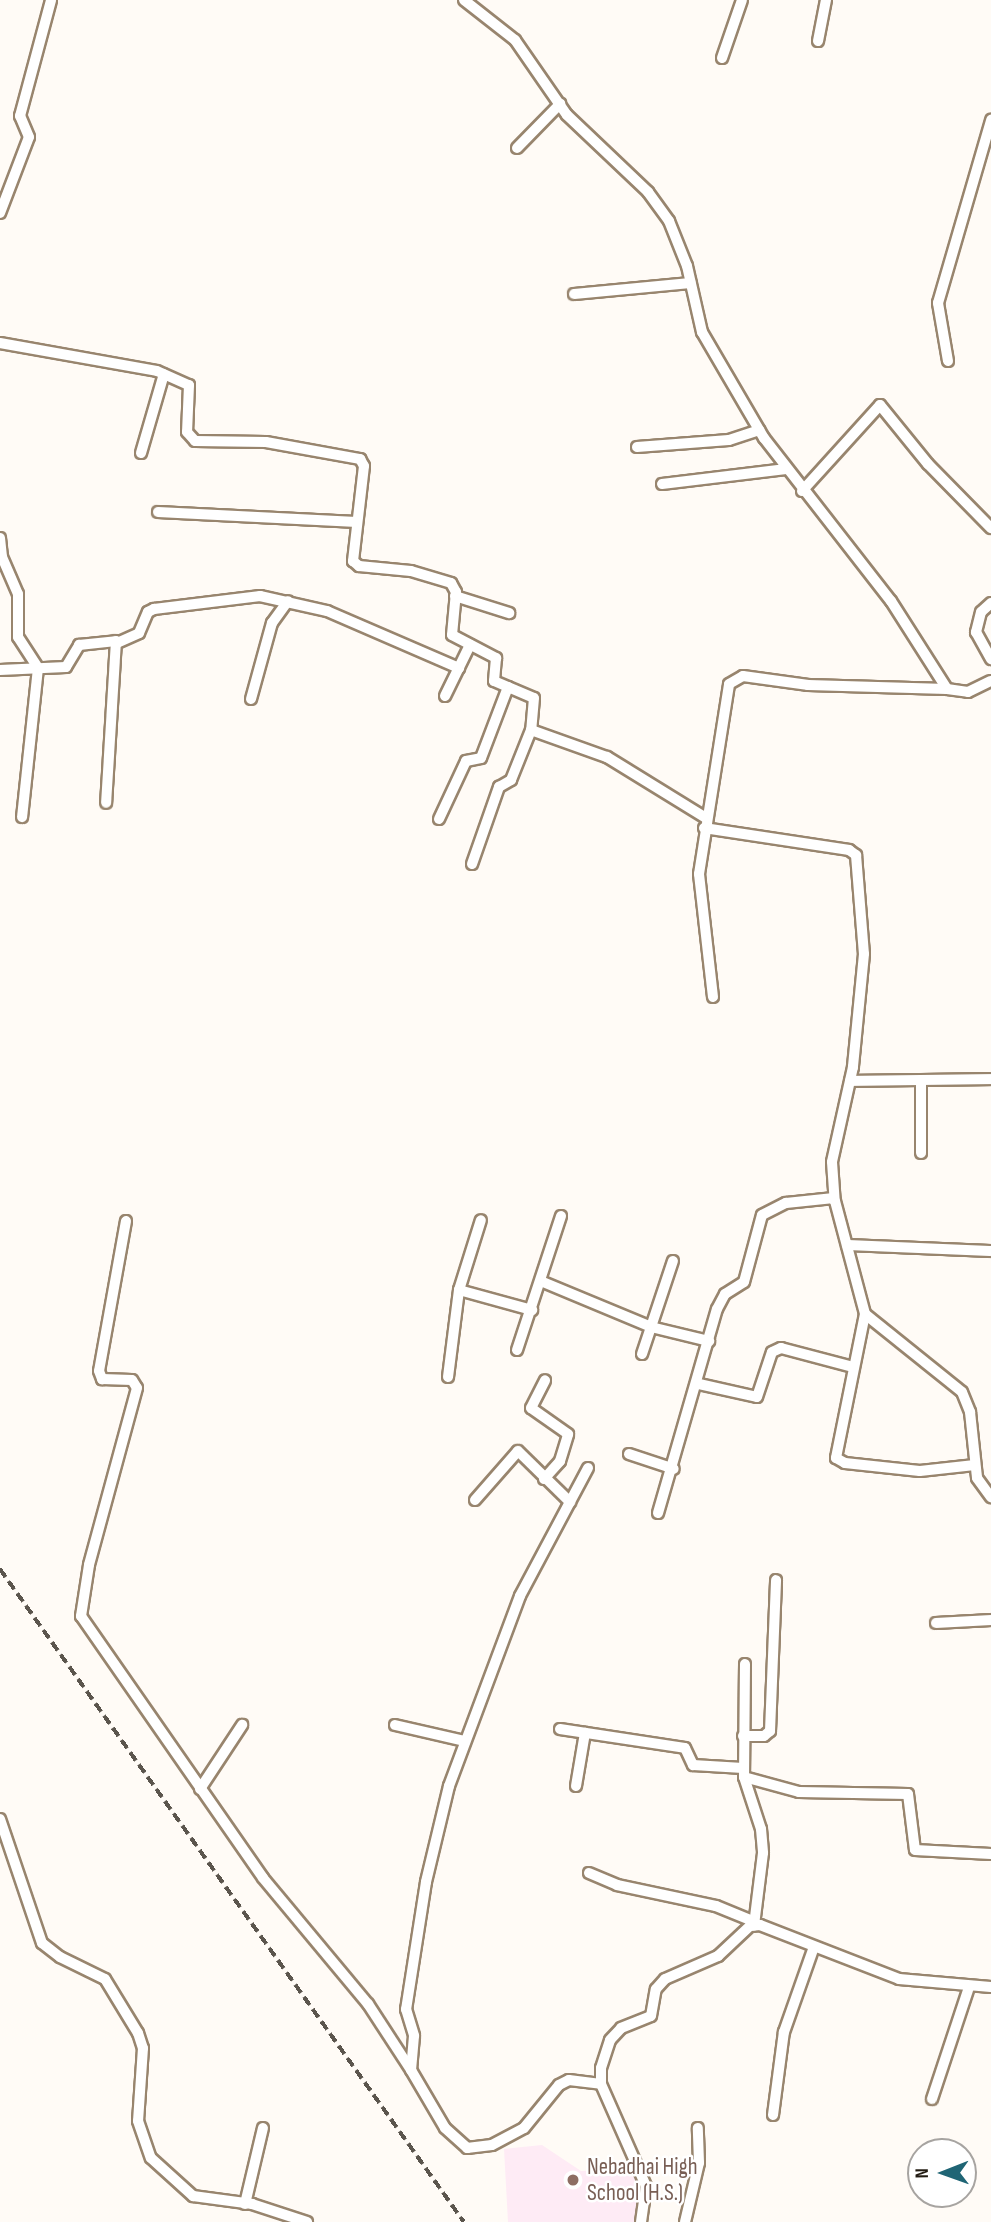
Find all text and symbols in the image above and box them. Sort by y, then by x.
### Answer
north arrow [907,2138,977,2208]
place label: Nebadhai High School (H.S.) [587,2153,698,2207]
text: N [911,2168,934,2179]
marker: Nebadhai High School (H.S.) [565,2172,581,2188]

